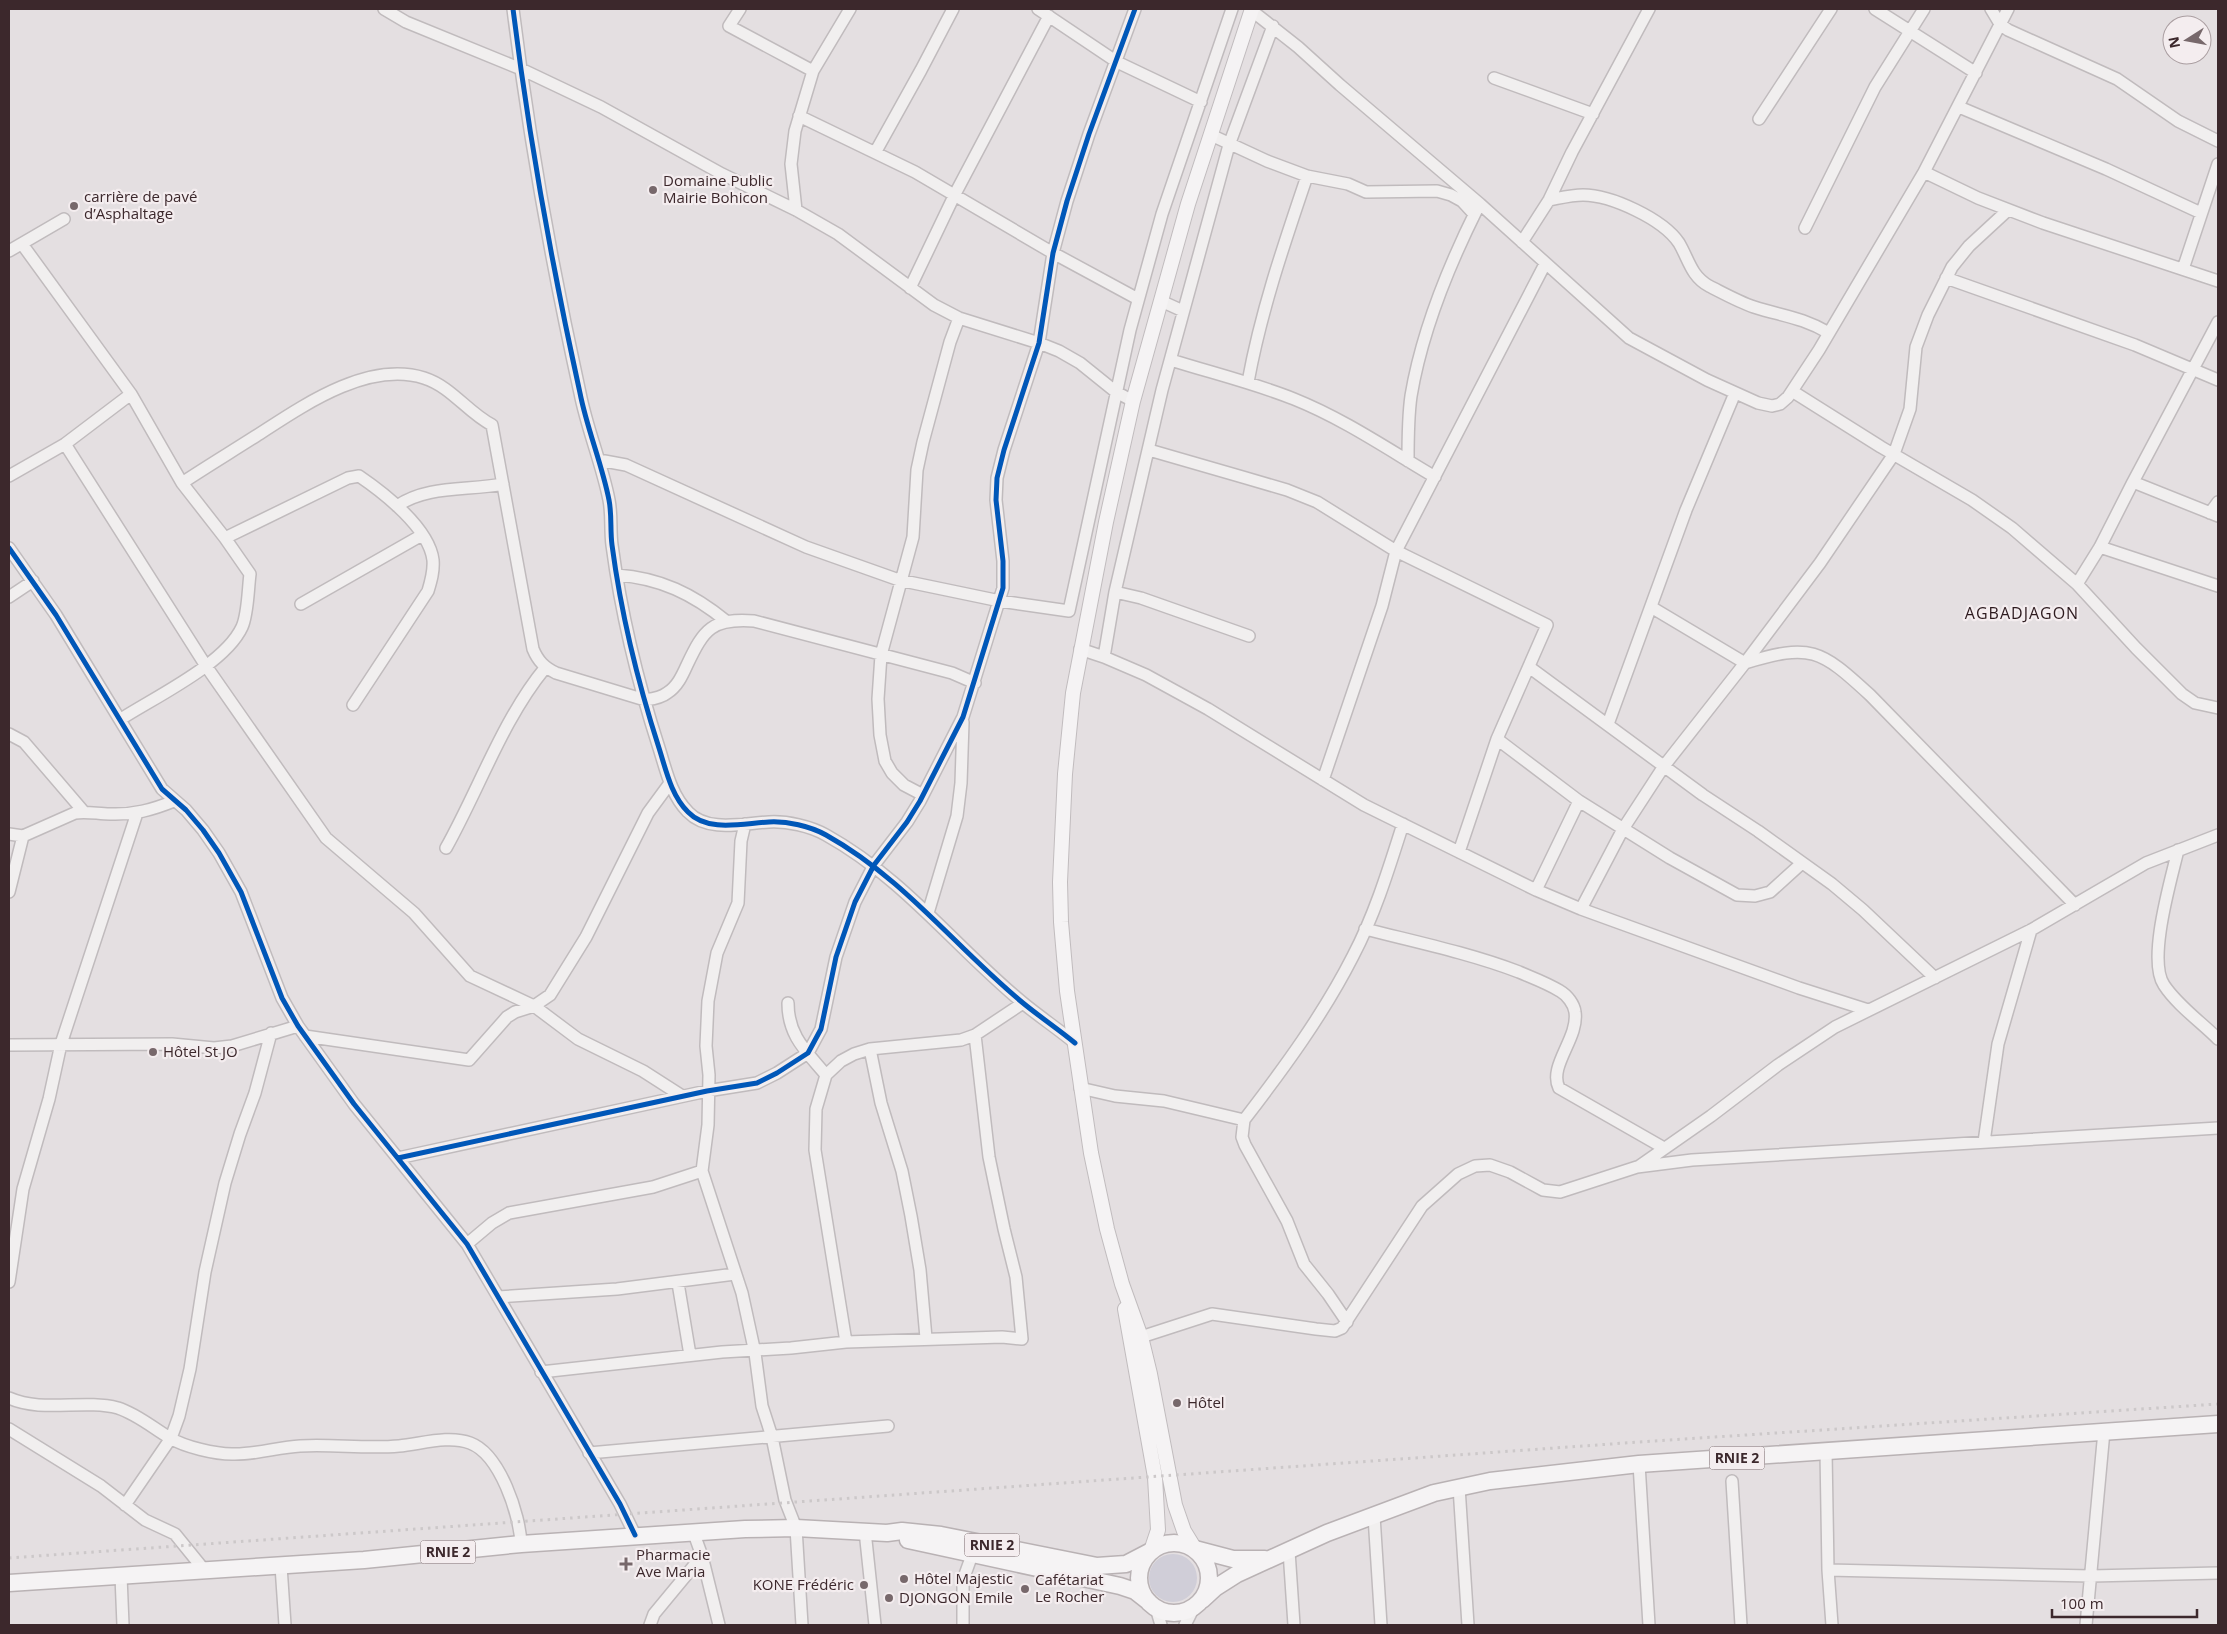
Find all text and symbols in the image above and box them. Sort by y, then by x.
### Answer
north arrow [2162,15,2212,65]
text: N [2163,35,2184,50]
place label: Domaine Public Mairie Bohicon [663,170,773,207]
marker: Domaine Public Mairie Bohicon [647,184,659,196]
place label: carrière de pavé d’Asphaltage [84,186,197,223]
marker: carrière de pavé d’Asphaltage [68,200,80,212]
district label: AGBADJAGON [1965,602,2079,624]
place label: Hôtel St JO [163,1041,238,1061]
marker: Hôtel St JO [147,1046,159,1058]
place label: Hôtel [1187,1392,1225,1412]
marker: Hôtel [1171,1397,1183,1409]
road number: RNIE 2 [1710,1446,1764,1470]
road number: RNIE 2 [964,1534,1020,1556]
road number: RNIE 2 [420,1540,476,1564]
place label: Pharmacie Ave Maria [636,1544,710,1581]
marker: Pharmacie Ave Maria [620,1558,632,1570]
place label: Hôtel Majestic [914,1568,1013,1588]
place label: Cafétariat Le Rocher [1035,1569,1104,1606]
marker: Hôtel Majestic [898,1573,910,1585]
place label: KONE Frédéric [753,1574,854,1594]
marker: KONE Frédéric [858,1579,870,1591]
marker: Cafétariat Le Rocher [1019,1583,1031,1595]
scale bar [2052,1586,2197,1618]
place label: DJONGON Emile [899,1587,1013,1607]
marker: DJONGON Emile [883,1592,895,1604]
text: 100 m [2060,1593,2104,1613]

